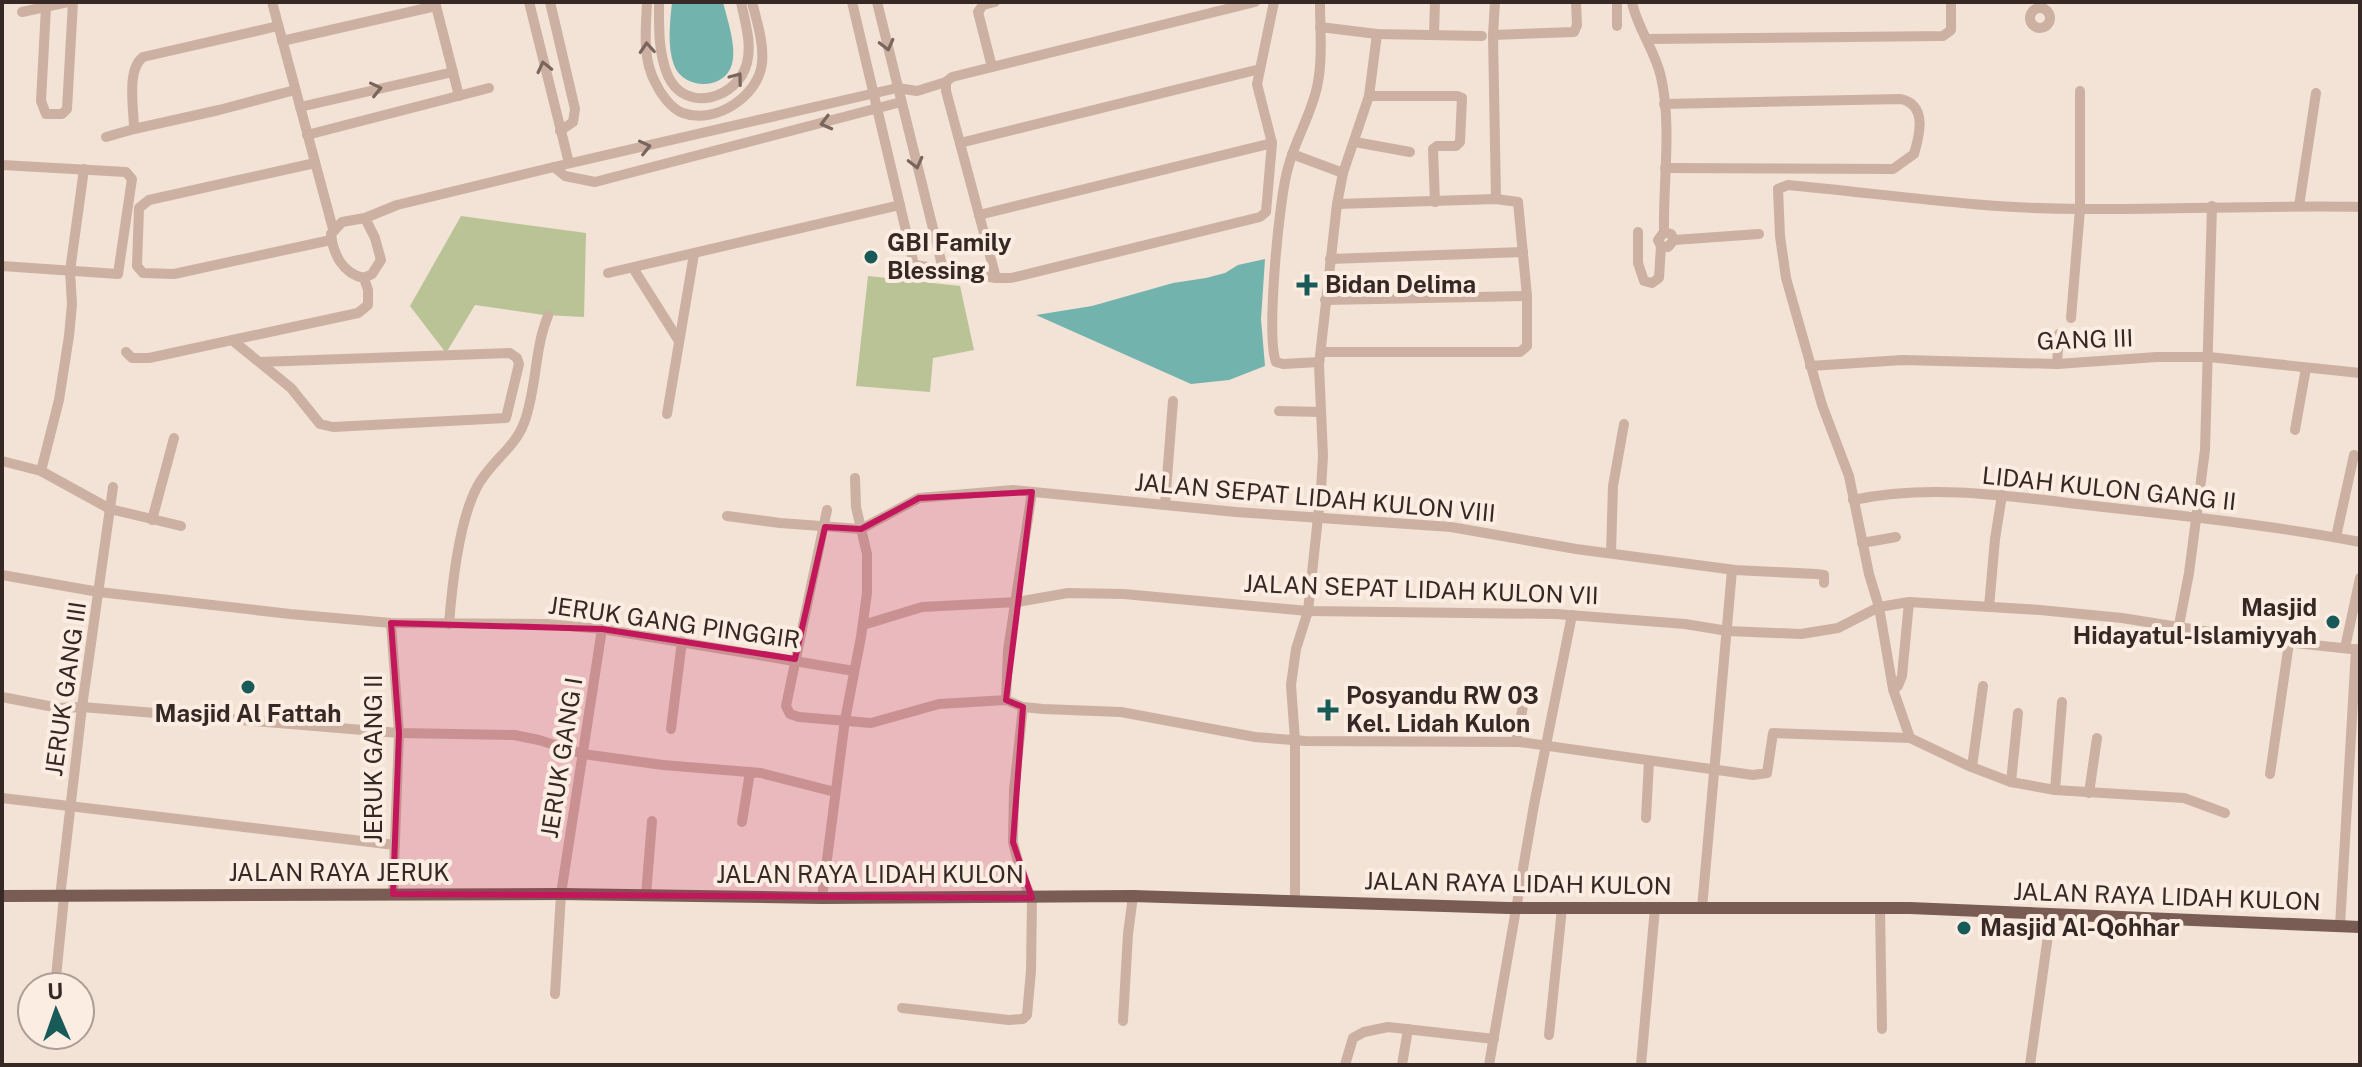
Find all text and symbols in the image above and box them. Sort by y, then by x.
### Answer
one-way arrow [878,37,895,51]
one-way arrow [639,41,656,54]
one-way arrow [536,60,553,74]
one-way arrow [727,73,742,88]
one-way arrow [368,82,382,99]
one-way arrow [819,113,833,130]
one-way arrow [638,139,652,156]
one-way arrow [907,156,924,170]
place label: GBI Family Blessing [887,228,1012,284]
marker: GBI Family Blessing [862,248,880,266]
place label: Bidan Delima [1325,270,1476,298]
marker: Bidan Delima [1296,274,1318,296]
street label: GANG III [2036,323,2134,355]
street label: LIDAH KULON GANG II [1981,461,2238,515]
street label: JALAN SEPAT LIDAH KULON VIII [1134,467,1497,527]
street label: JALAN SEPAT LIDAH KULON VII [1243,569,1599,609]
street label: JERUK GANG PINGGIR [547,590,802,654]
place label: Masjid Hidayatul-Islamiyyah [2073,593,2317,649]
street label: JERUK GANG III [39,600,91,778]
marker: Masjid Hidayatul-Islamiyyah [2324,613,2342,631]
street label: JERUK GANG II [359,675,387,844]
street label: JERUK GANG I [534,676,588,840]
marker: Masjid Al Fattah [239,678,257,696]
place label: Posyandu RW 03 Kel. Lidah Kulon [1346,681,1539,737]
place label: Masjid Al Fattah [155,699,341,727]
marker: Posyandu RW 03 Kel. Lidah Kulon [1317,699,1339,721]
street label: JALAN RAYA JERUK [228,858,450,886]
street label: JALAN RAYA LIDAH KULON [716,860,1024,888]
street label: JALAN RAYA LIDAH KULON [1364,866,1672,900]
street label: JALAN RAYA LIDAH KULON [2013,877,2321,915]
place label: Masjid Al-Qohhar [1980,913,2180,941]
marker: Masjid Al-Qohhar [1955,919,1973,937]
north arrow [16,971,96,1051]
text: U [47,978,64,1004]

